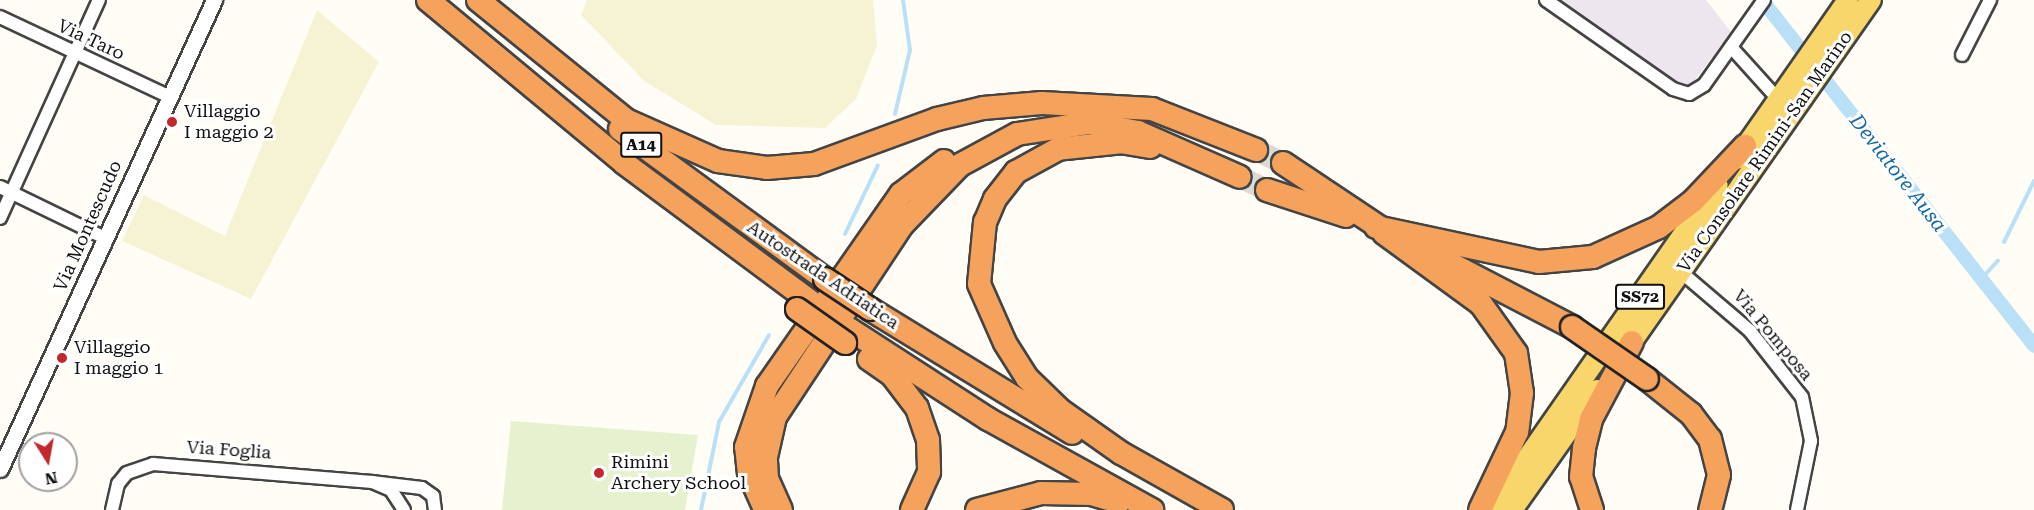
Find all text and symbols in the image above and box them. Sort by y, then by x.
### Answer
street label: Via Taro [54,15,128,65]
street label: Via Consolare Rimini-San Marino [1673,27,1857,277]
place label: Villaggio I maggio 2 [184,101,274,144]
water label: Deviatore Ausa [1845,109,1951,237]
marker: Villaggio I maggio 2 [165,115,179,129]
road number: A14 [620,132,662,158]
street label: Via Montescudo [49,157,127,295]
street label: Autostrada Adriatica [743,216,903,334]
road number: SS72 [1614,284,1666,310]
street label: Via Pomposa [1729,285,1817,385]
place label: Villaggio I maggio 1 [74,337,164,380]
marker: Villaggio I maggio 1 [55,351,69,365]
north arrow [18,432,78,492]
street label: Via Foglia [186,436,272,464]
place label: Rimini Archery School [611,452,746,494]
marker: Rimini Archery School [592,466,606,480]
text: N [43,468,59,489]

